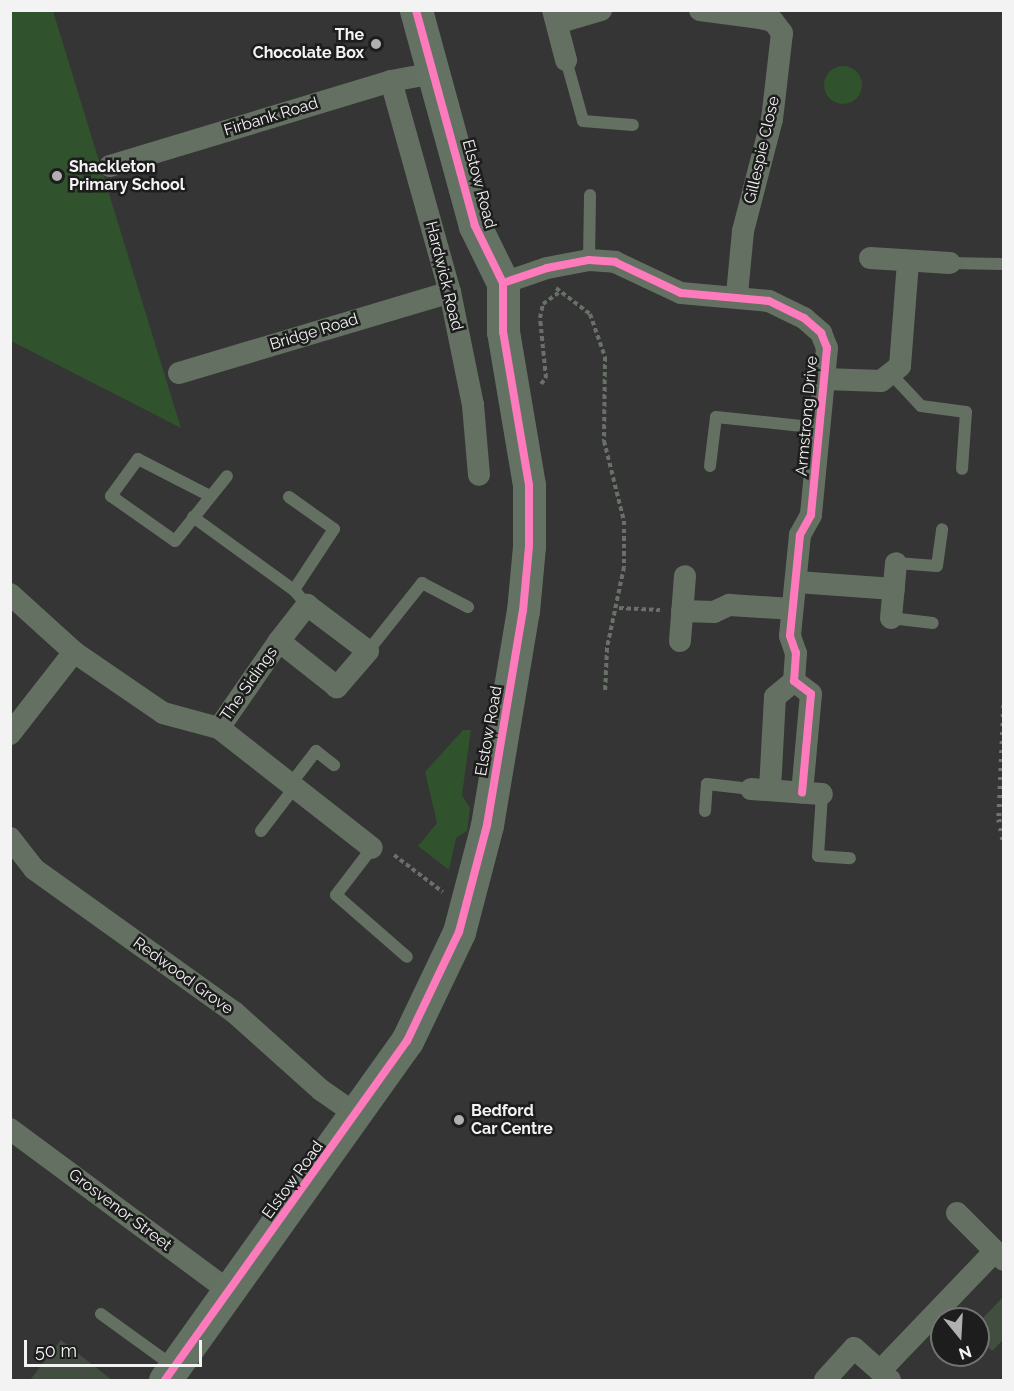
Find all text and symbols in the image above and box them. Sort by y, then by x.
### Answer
place label: The Chocolate Box [253,25,364,63]
marker: The Chocolate Box [369,37,383,51]
street label: Firbank Road [222,94,320,140]
street label: Gillespie Close [740,94,784,206]
street label: Elstow Road [458,137,500,231]
place label: Shackleton Primary School [69,157,185,195]
marker: Shackleton Primary School [50,169,64,183]
street label: Hardwick Road [421,219,467,333]
street label: Bridge Road [267,309,361,355]
street label: Armstrong Drive [792,355,822,477]
street label: The Sidings [216,643,282,725]
street label: Elstow Road [472,684,506,778]
street label: Redwood Grove [129,933,237,1019]
place label: Bedford Car Centre [471,1101,553,1139]
marker: Bedford Car Centre [452,1113,466,1127]
street label: Elstow Road [258,1137,328,1223]
street label: Grosvenor Street [65,1165,175,1255]
north arrow [930,1307,990,1367]
scale bar [27,1328,206,1366]
text: 50 m [35,1340,77,1361]
text: N [956,1342,974,1364]

